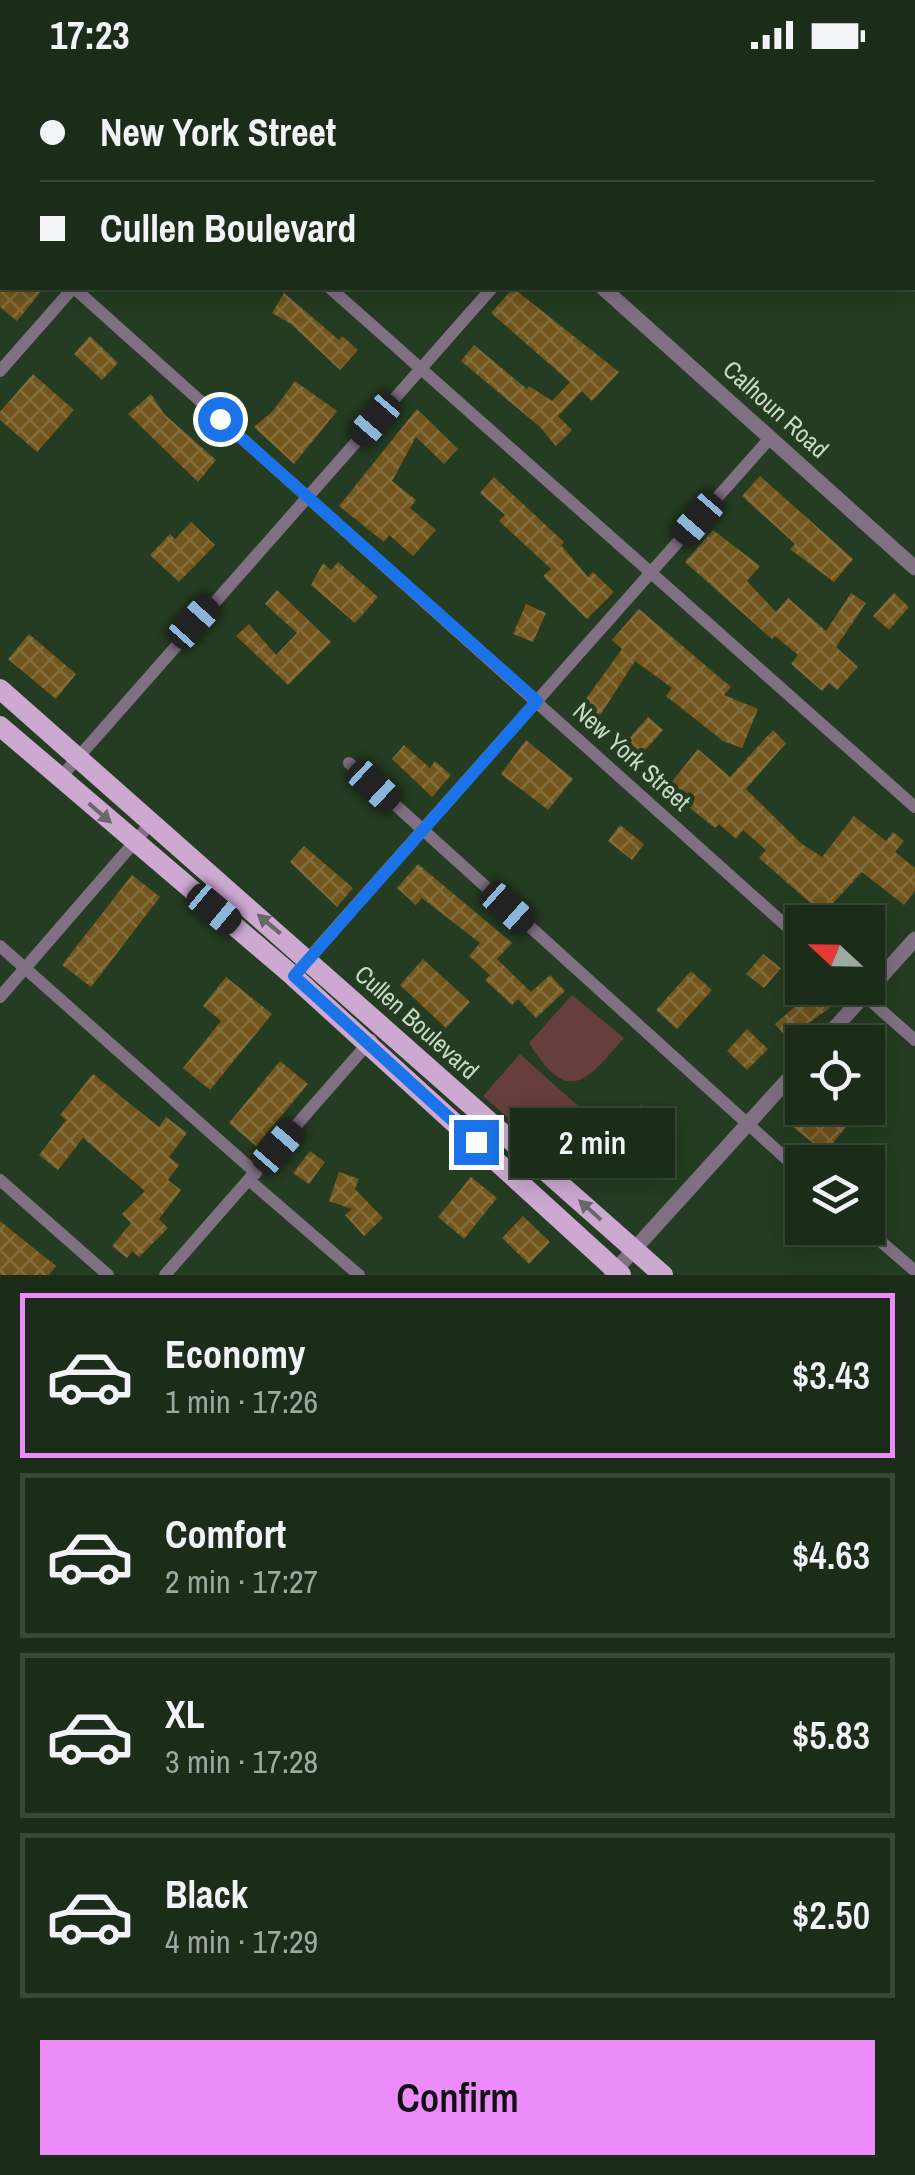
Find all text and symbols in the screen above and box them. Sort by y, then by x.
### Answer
text: 17:23 [50,10,130,61]
text: New York Street [100,107,336,158]
text: Cullen Boulevard [100,203,356,254]
street label: Calhoun Road [716,353,836,465]
car [344,388,406,452]
route start [198,397,243,442]
car [667,487,729,551]
car [163,590,225,654]
street label: New York Street [566,694,698,818]
car [342,755,406,817]
one-way arrow [87,801,112,823]
car [476,877,540,939]
car [181,878,247,940]
north arrow [785,905,885,1005]
map controls [785,905,885,1245]
one-way arrow [257,914,282,936]
street label: Cullen Boulevard [348,957,486,1087]
button: locate [785,1025,885,1125]
callout: 2 min [511,1107,676,1177]
car [247,1115,309,1179]
route end [454,1120,499,1165]
text: 2 min [559,1121,626,1164]
button: layers [785,1145,885,1245]
one-way arrow [578,1200,603,1222]
text: Economy [165,1329,305,1380]
icon: car [45,1331,135,1421]
text: $3.43 [792,1350,870,1401]
text: 1 min · 17:26 [165,1380,318,1423]
text: Comfort [165,1509,286,1560]
icon: car [45,1511,135,1601]
text: $4.63 [792,1530,870,1581]
text: 2 min · 17:27 [165,1560,318,1603]
text: XL [165,1689,205,1740]
icon: car [45,1691,135,1781]
text: $5.83 [792,1710,870,1761]
text: 3 min · 17:28 [165,1740,318,1783]
text: Black [165,1869,248,1920]
icon: car [45,1871,135,1961]
text: $2.50 [792,1890,870,1941]
text: 4 min · 17:29 [165,1920,318,1963]
button: Confirm [40,2040,875,2155]

